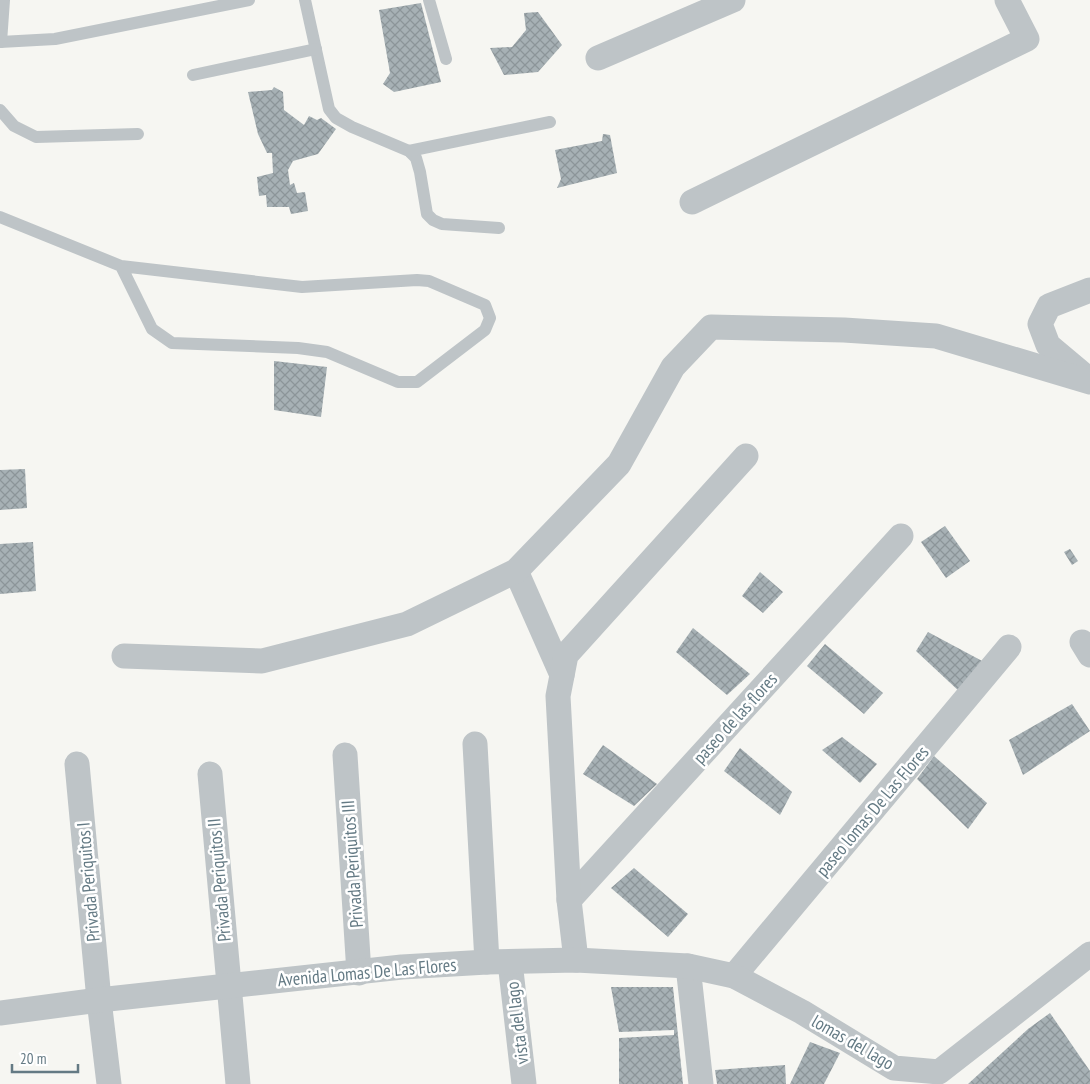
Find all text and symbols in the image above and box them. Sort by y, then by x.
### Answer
street label: paseo de las flores [688,668,782,768]
street label: paseo lomas De Las Flores [811,741,933,881]
street label: Privada Periquitos III [336,799,368,929]
street label: Privada Periquitos II [202,817,236,943]
street label: Privada Periquitos I [71,821,105,943]
street label: Avenida Lomas De Las Flores [277,953,457,991]
street label: vista del lago [500,980,533,1066]
street label: lomas del lago [808,1009,898,1075]
scale bar [12,1042,79,1074]
text: 20 m [20,1049,46,1068]

